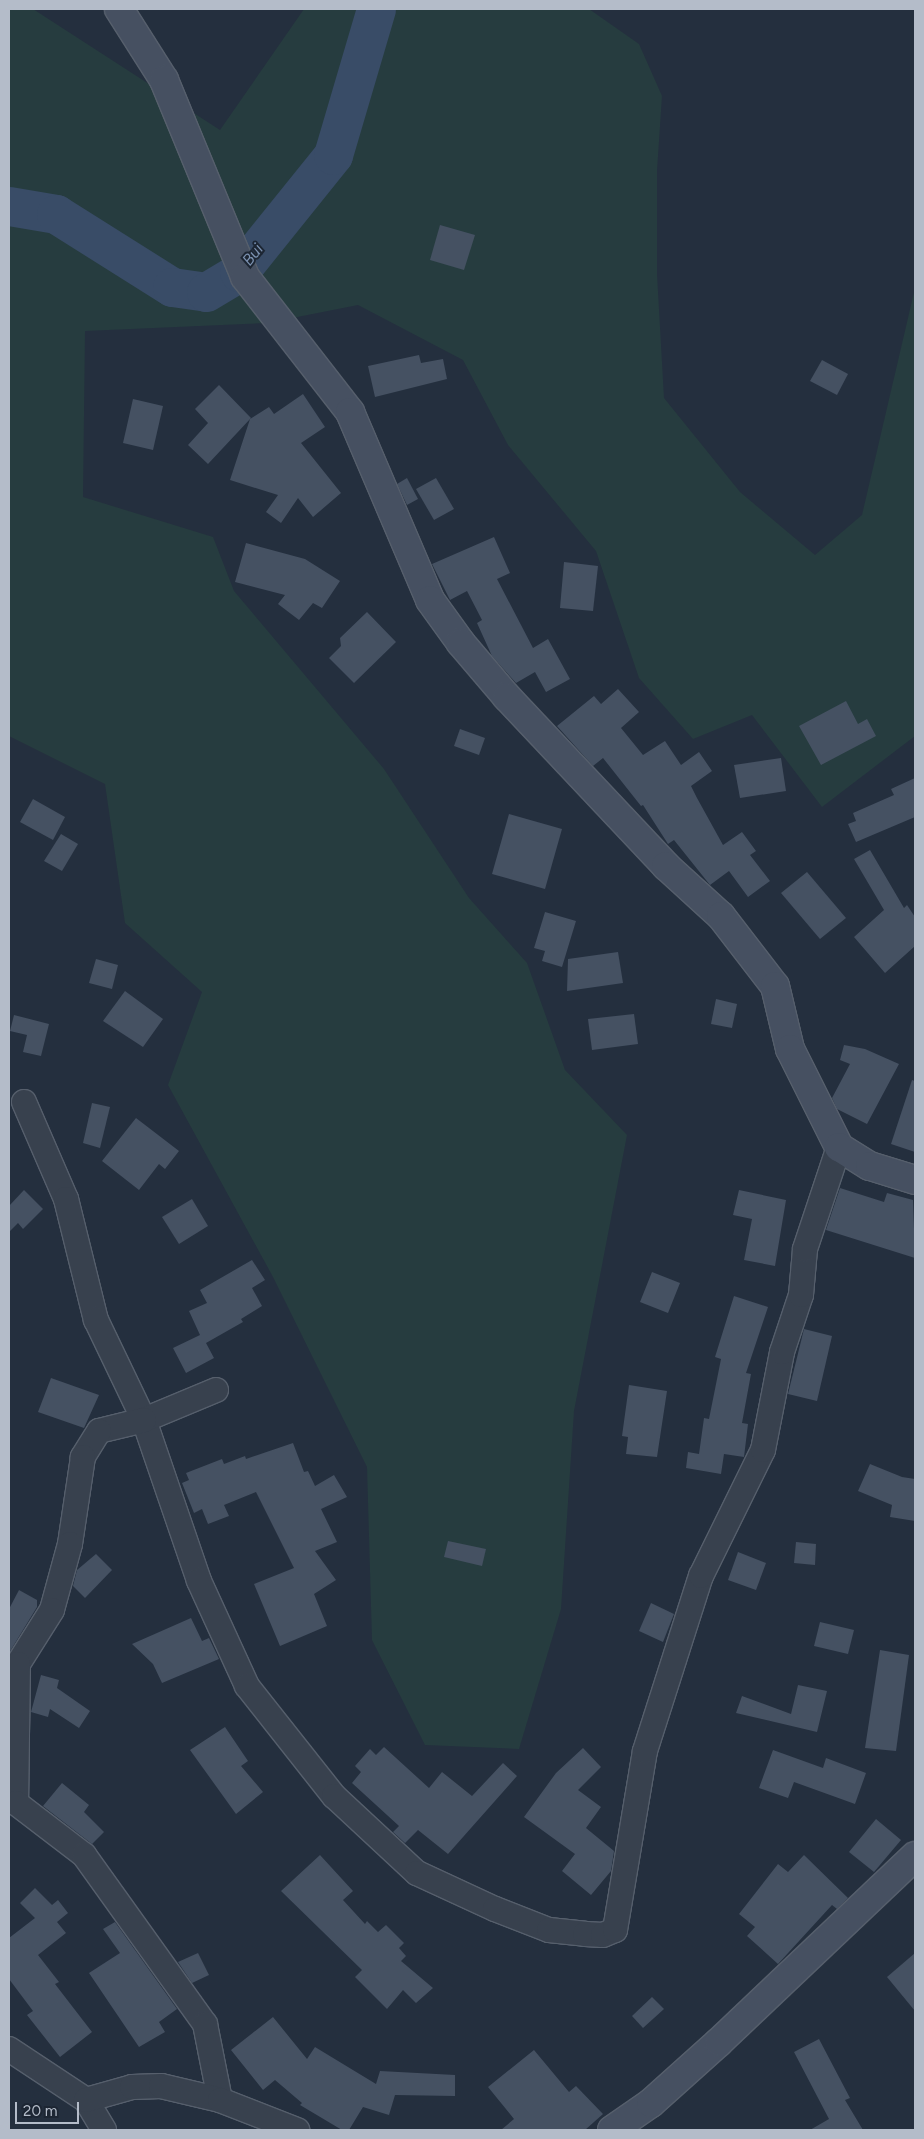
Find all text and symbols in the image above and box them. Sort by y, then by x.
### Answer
water label: Bui [238,240,268,270]
scale bar [18,2092,81,2124]
text: 20 m [23,2102,57,2120]

